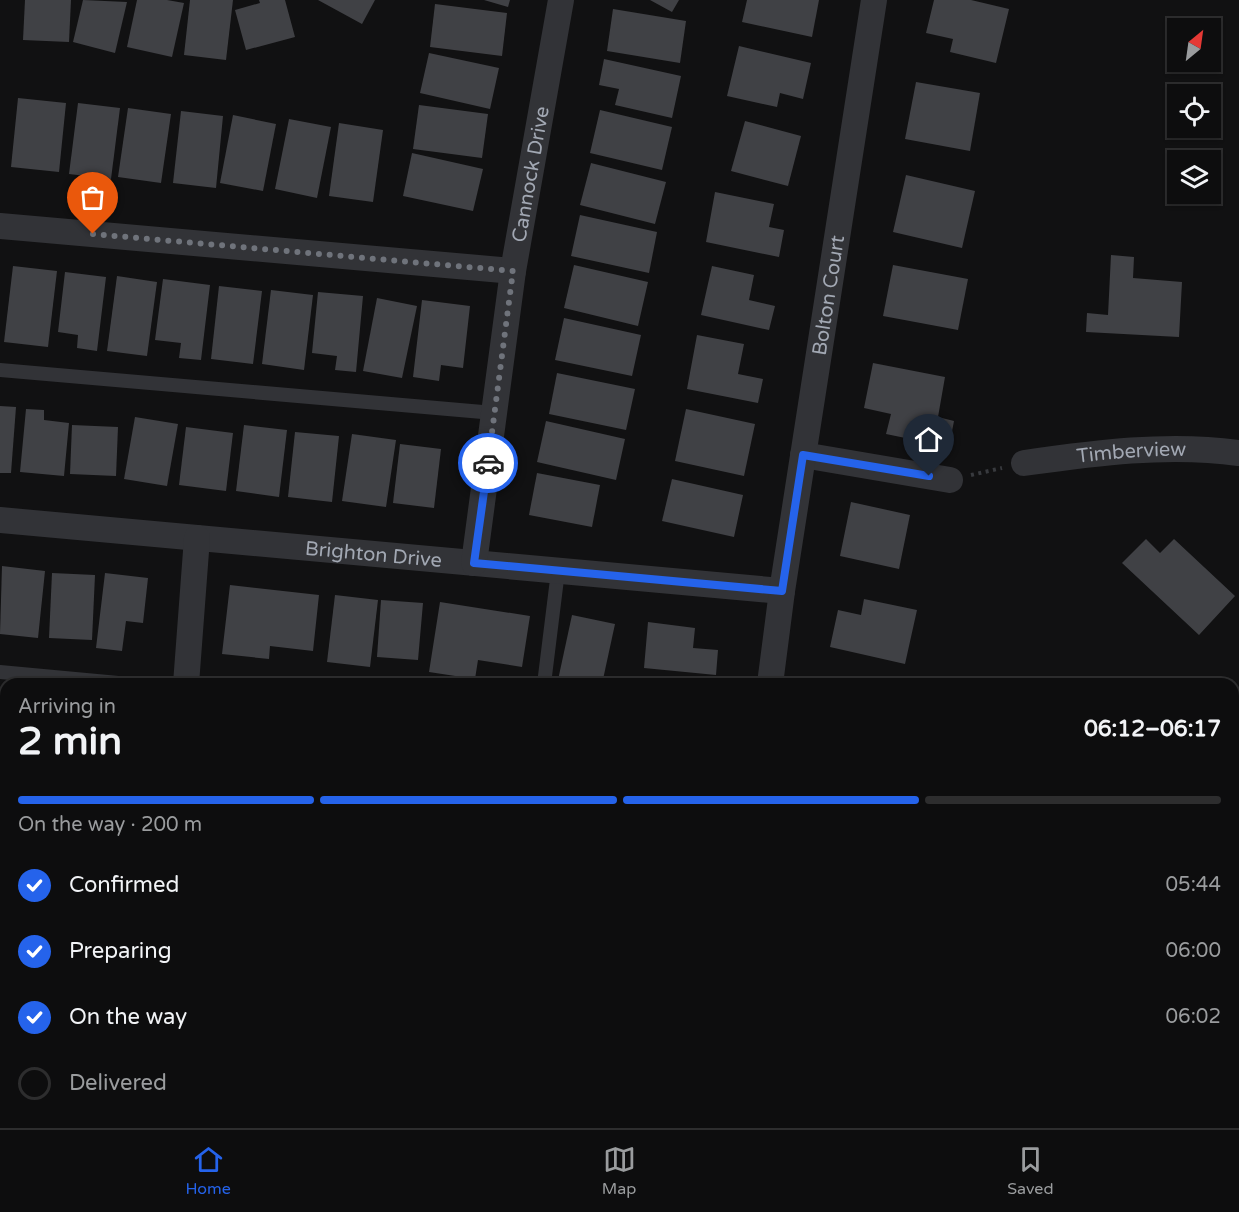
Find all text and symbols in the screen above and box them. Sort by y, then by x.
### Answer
north arrow [1167,18,1221,72]
map controls [1167,18,1221,204]
button: locate [1167,84,1221,138]
street label: Cannock Drive [507,104,555,244]
button: layers [1167,150,1221,204]
pin [67,172,118,234]
icon: bag [76,181,109,214]
street label: Bolton Court [808,233,850,357]
pin [903,414,954,476]
icon: home [912,423,945,456]
courier [458,433,518,493]
street label: Timberview [1075,438,1186,469]
icon: car [472,447,505,480]
street label: Brighton Drive [304,537,443,573]
text: Arriving in [18,695,116,719]
text: 06:12–06:17 [1084,716,1221,742]
text: 2 min [18,718,122,765]
text: On the way · 200 m [18,813,202,837]
icon: check [18,869,51,902]
text: Confirmed [69,872,179,898]
text: 05:44 [1166,873,1221,897]
icon: check [18,935,51,968]
text: Preparing [69,938,172,964]
text: 06:00 [1166,939,1221,963]
icon: check [18,1001,51,1034]
text: On the way [69,1004,187,1030]
text: 06:02 [1166,1005,1221,1029]
text: Delivered [69,1070,167,1096]
tab: Home [185,1143,231,1199]
tab: Map [602,1143,636,1199]
tab: Saved [1007,1143,1053,1199]

